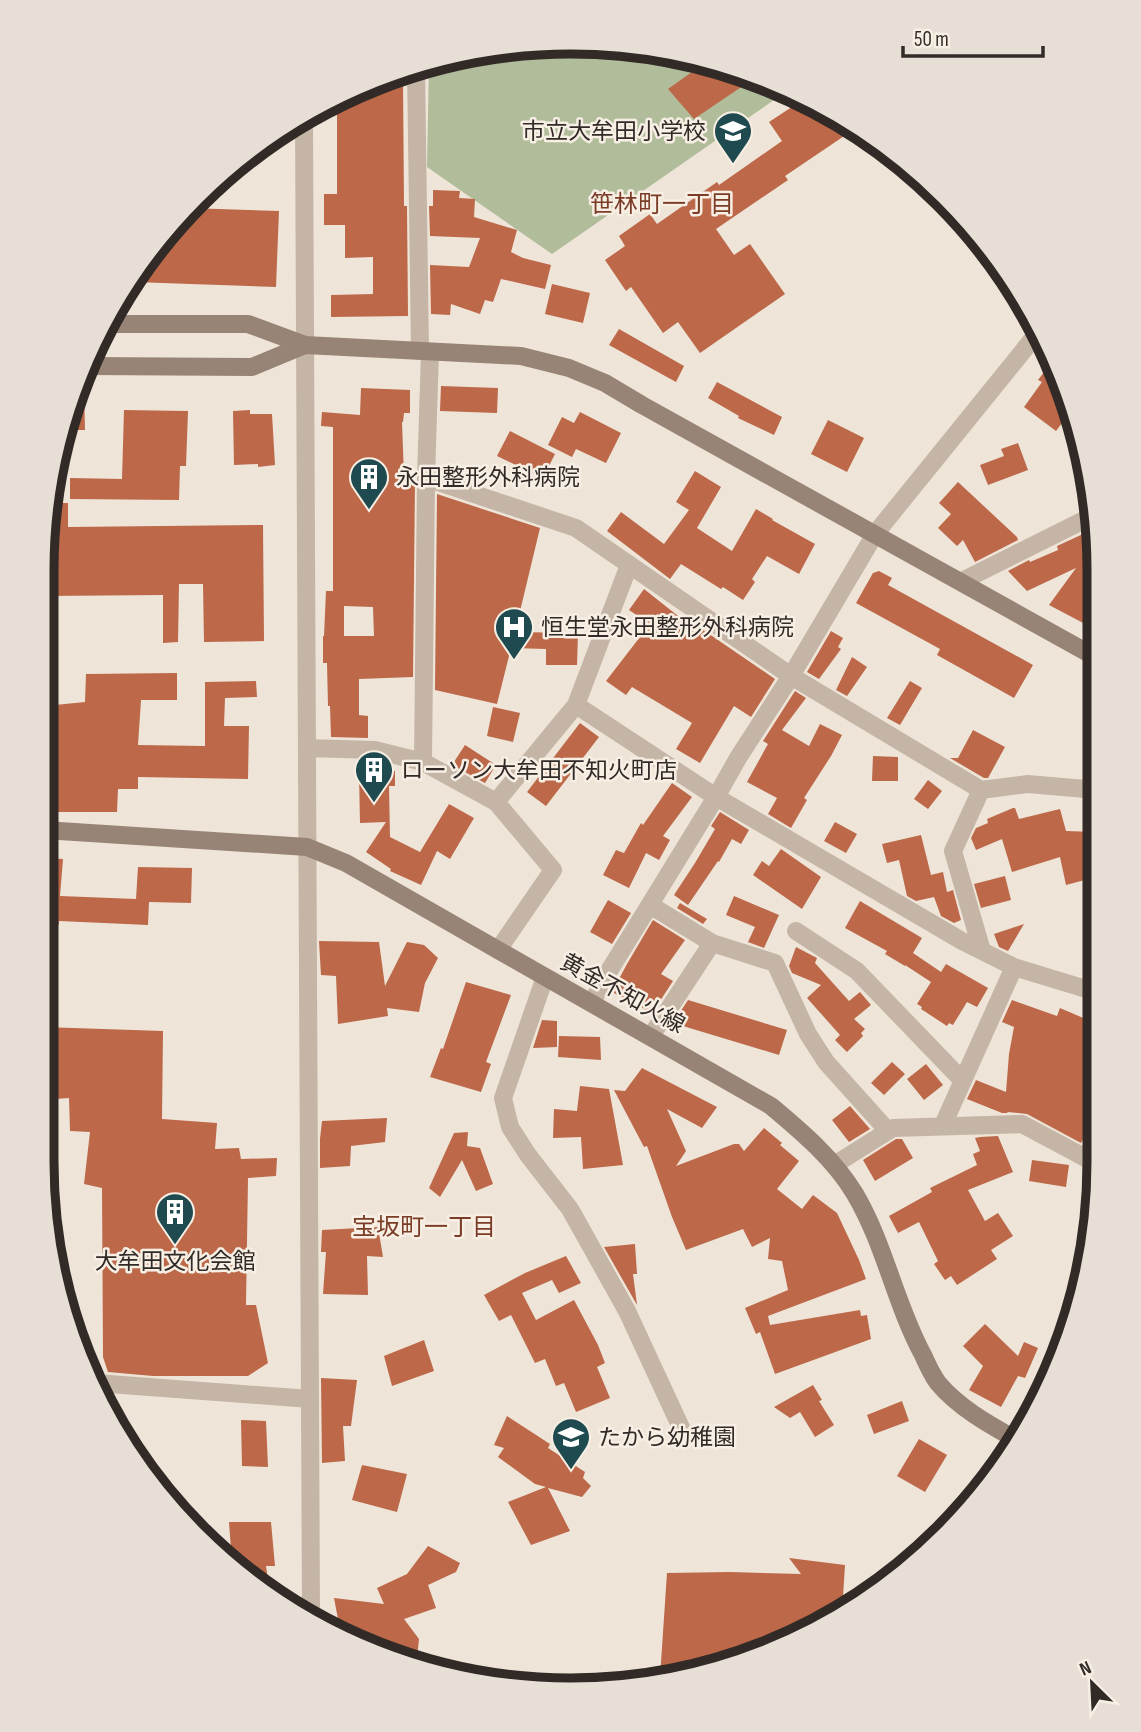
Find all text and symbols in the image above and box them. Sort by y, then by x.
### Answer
scale bar [903,14,1043,58]
text: 50 m [914,27,949,52]
school or university icon: 市立大牟田小学校 [712,110,754,165]
place label: 市立大牟田小学校 [522,118,706,146]
district label: 笹林町一丁目 [590,190,734,219]
building icon: 永田整形外科病院 [348,456,390,511]
place label: 永田整形外科病院 [396,464,580,492]
hospital icon: 恒生堂永田整形外科病院 [493,606,535,661]
place label: 恒生堂永田整形外科病院 [541,614,794,642]
building icon: ローソン大牟田不知火町店 [353,749,395,804]
place label: ローソン大牟田不知火町店 [401,757,677,785]
street label: 黄金不知火線 [555,948,690,1040]
building icon: 大牟田文化会館 [154,1191,196,1246]
district label: 宝坂町一丁目 [352,1213,496,1242]
place label: 大牟田文化会館 [95,1248,256,1276]
school or university icon: たから幼稚園 [550,1416,592,1471]
place label: たから幼稚園 [598,1424,736,1452]
north arrow [1057,1648,1127,1718]
text: N [1076,1656,1095,1681]

